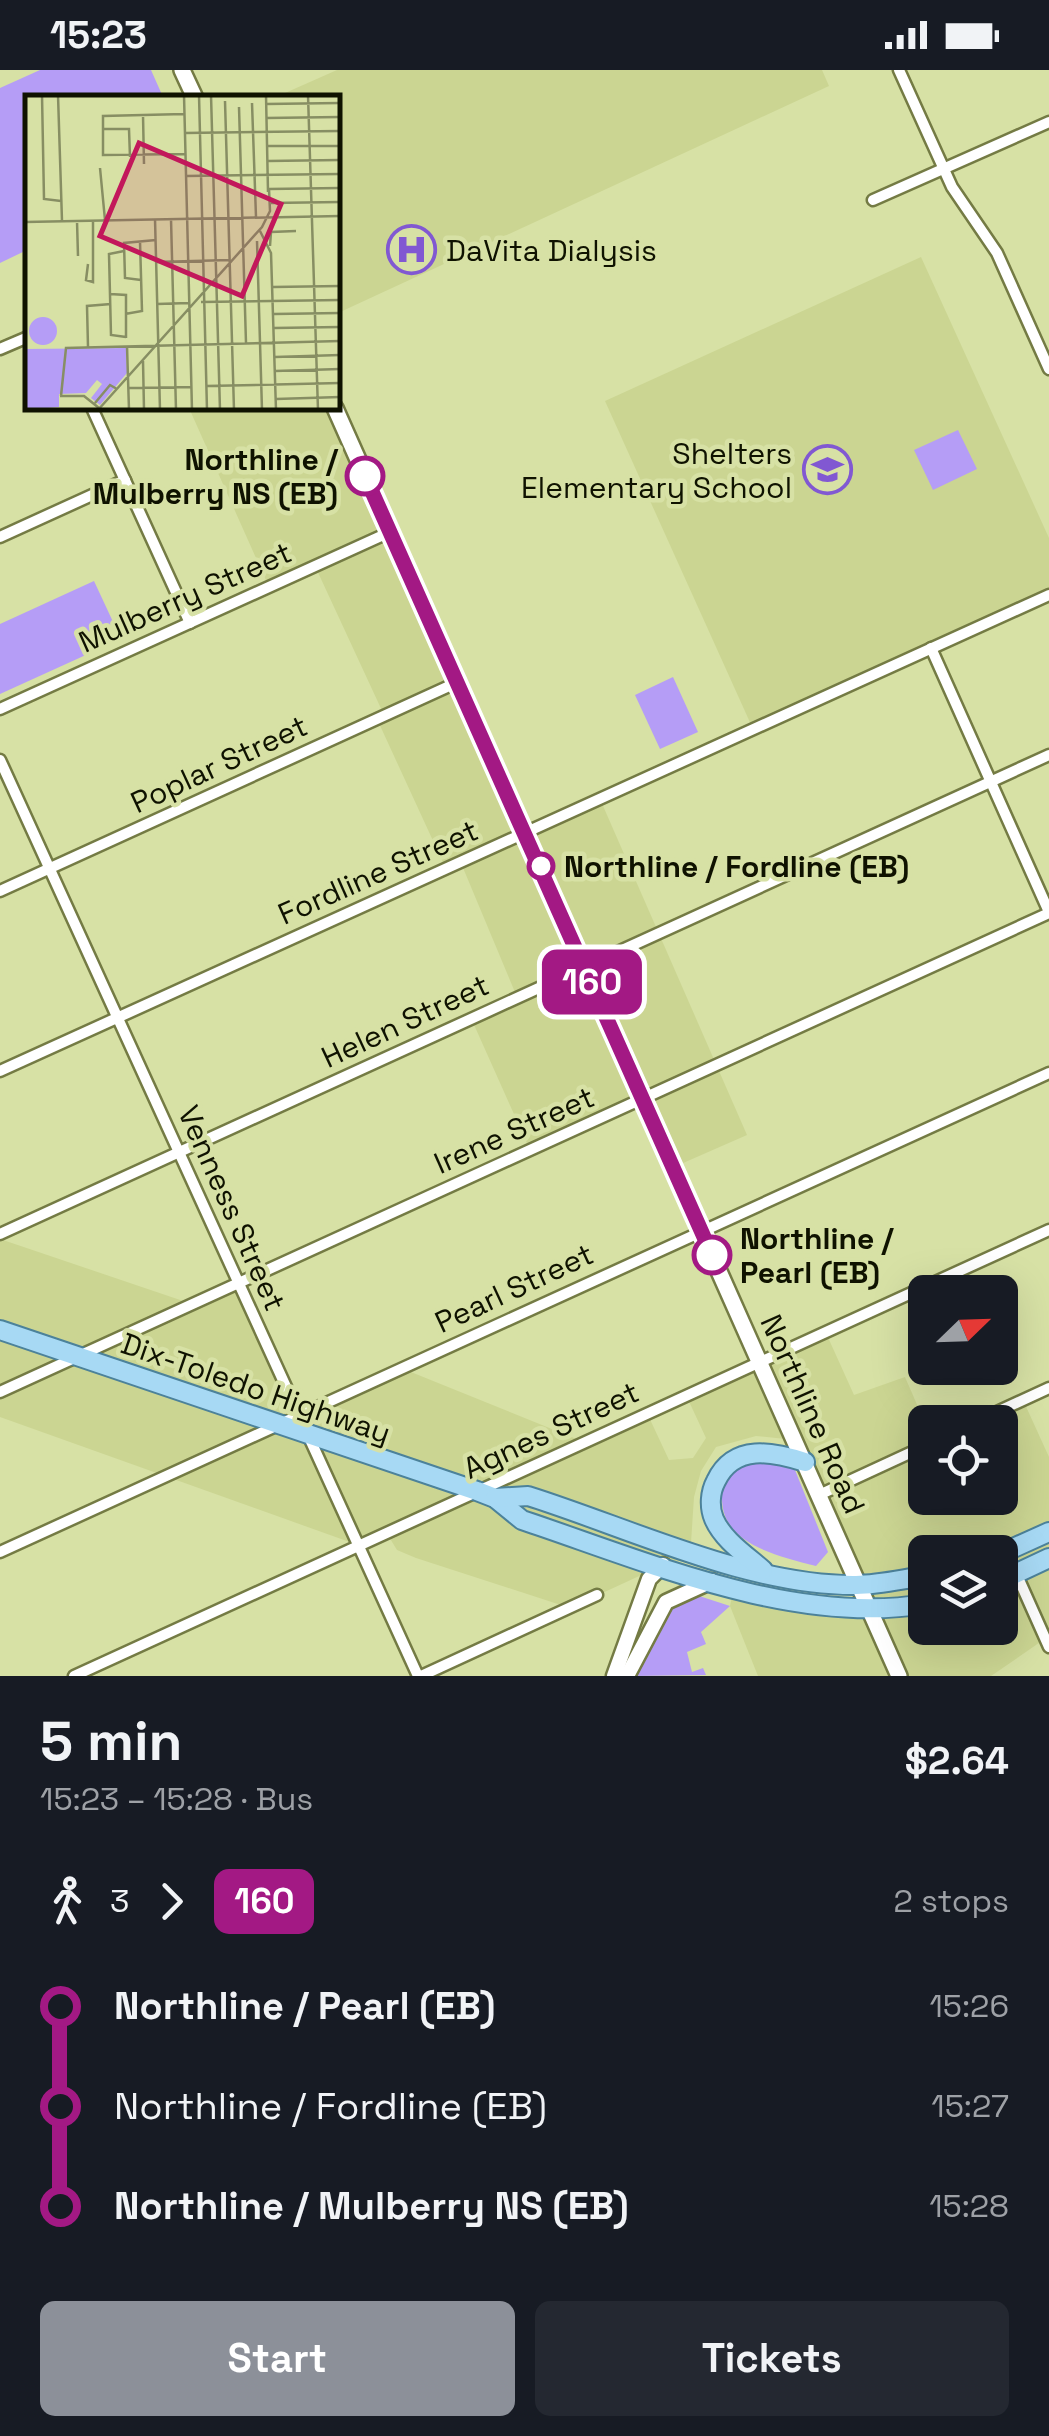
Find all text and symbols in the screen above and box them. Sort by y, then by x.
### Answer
text: 15:23 [50,11,147,59]
inset map [25,95,340,410]
hospital icon: DaVita Dialysis [385,224,437,276]
place label: DaVita Dialysis [446,231,657,270]
place label: Shelters Elementary School [521,434,792,507]
place label: Northline / Mulberry NS (EB) [93,440,339,513]
school or university icon: Shelters Elementary School [801,444,853,496]
marker: Northline / Mulberry NS (EB) [346,457,384,495]
street label: Mulberry Street [72,533,298,661]
street label: Poplar Street [124,706,314,822]
street label: Fordline Street [272,810,484,934]
place label: Northline / Fordline (EB) [564,847,909,886]
marker: Northline / Fordline (EB) [528,853,554,879]
line badge: 160 [534,950,650,1014]
text: 160 [562,960,622,1004]
street label: Helen Street [315,965,495,1077]
street label: Irene Street [428,1077,600,1183]
street label: Venness Street [169,1099,295,1317]
place label: Northline / Pearl (EB) [740,1219,895,1292]
street label: Pearl Street [428,1234,600,1342]
marker: Northline / Pearl (EB) [693,1236,731,1274]
north arrow [908,1275,1018,1385]
map controls [908,1275,1018,1645]
street label: Northline Road [752,1308,874,1520]
street label: Dix-Toledo Highway [116,1324,396,1452]
street label: Agnes Street [457,1372,645,1488]
button: locate [908,1405,1018,1515]
button: layers [908,1535,1018,1645]
text: 5 min [40,1706,182,1776]
text: $2.64 [905,1737,1009,1785]
text: 15:23 – 15:28 · Bus [40,1779,313,1819]
icon: walk [40,1874,95,1929]
icon: forward [144,1874,199,1929]
text: 160 [234,1879,294,1923]
text: 3 [110,1881,129,1921]
text: 2 stops [894,1881,1009,1921]
text: Northline / Pearl (EB) [114,1982,495,2030]
text: 15:26 [929,1986,1009,2026]
text: Northline / Fordline (EB) [114,2082,547,2130]
text: 15:27 [931,2086,1009,2126]
text: Northline / Mulberry NS (EB) [114,2182,629,2230]
text: 15:28 [929,2186,1009,2226]
button: Start [40,2301,515,2416]
button: Tickets [535,2301,1009,2416]

